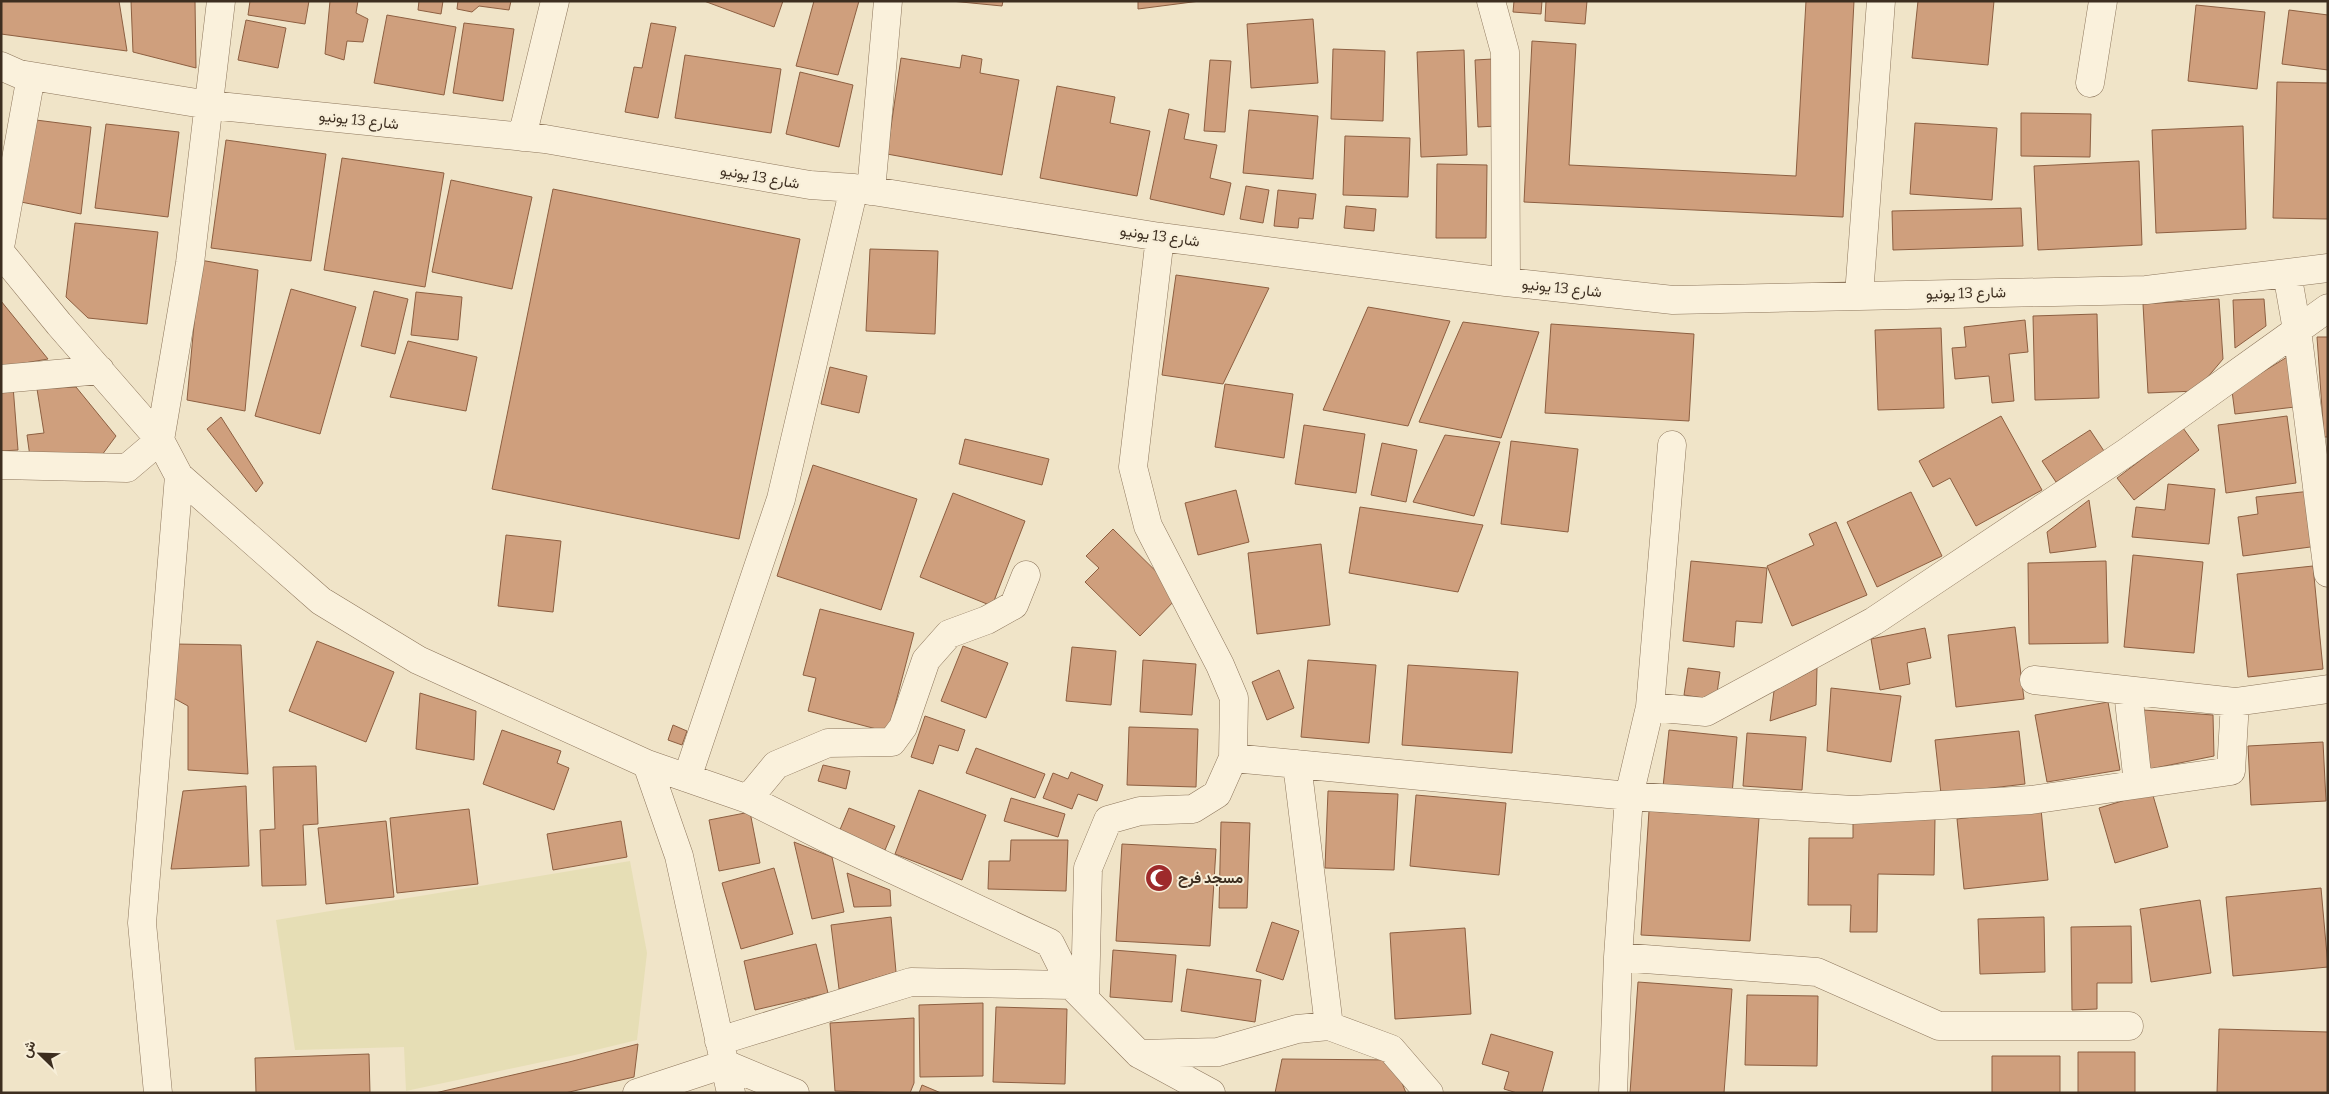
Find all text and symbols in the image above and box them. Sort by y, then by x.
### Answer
street label: شارع 13 يونيو [318,107,400,135]
street label: شارع 13 يونيو [719,161,801,195]
street label: شارع 13 يونيو [1119,222,1201,252]
street label: شارع 13 يونيو [1521,275,1603,303]
street label: شارع 13 يونيو [1926,283,2006,305]
mosque icon: مسجد فرح [1144,863,1174,893]
place label: مسجد فرح [1178,869,1243,888]
north arrow [15,1029,65,1079]
text: ش [17,1038,40,1060]

